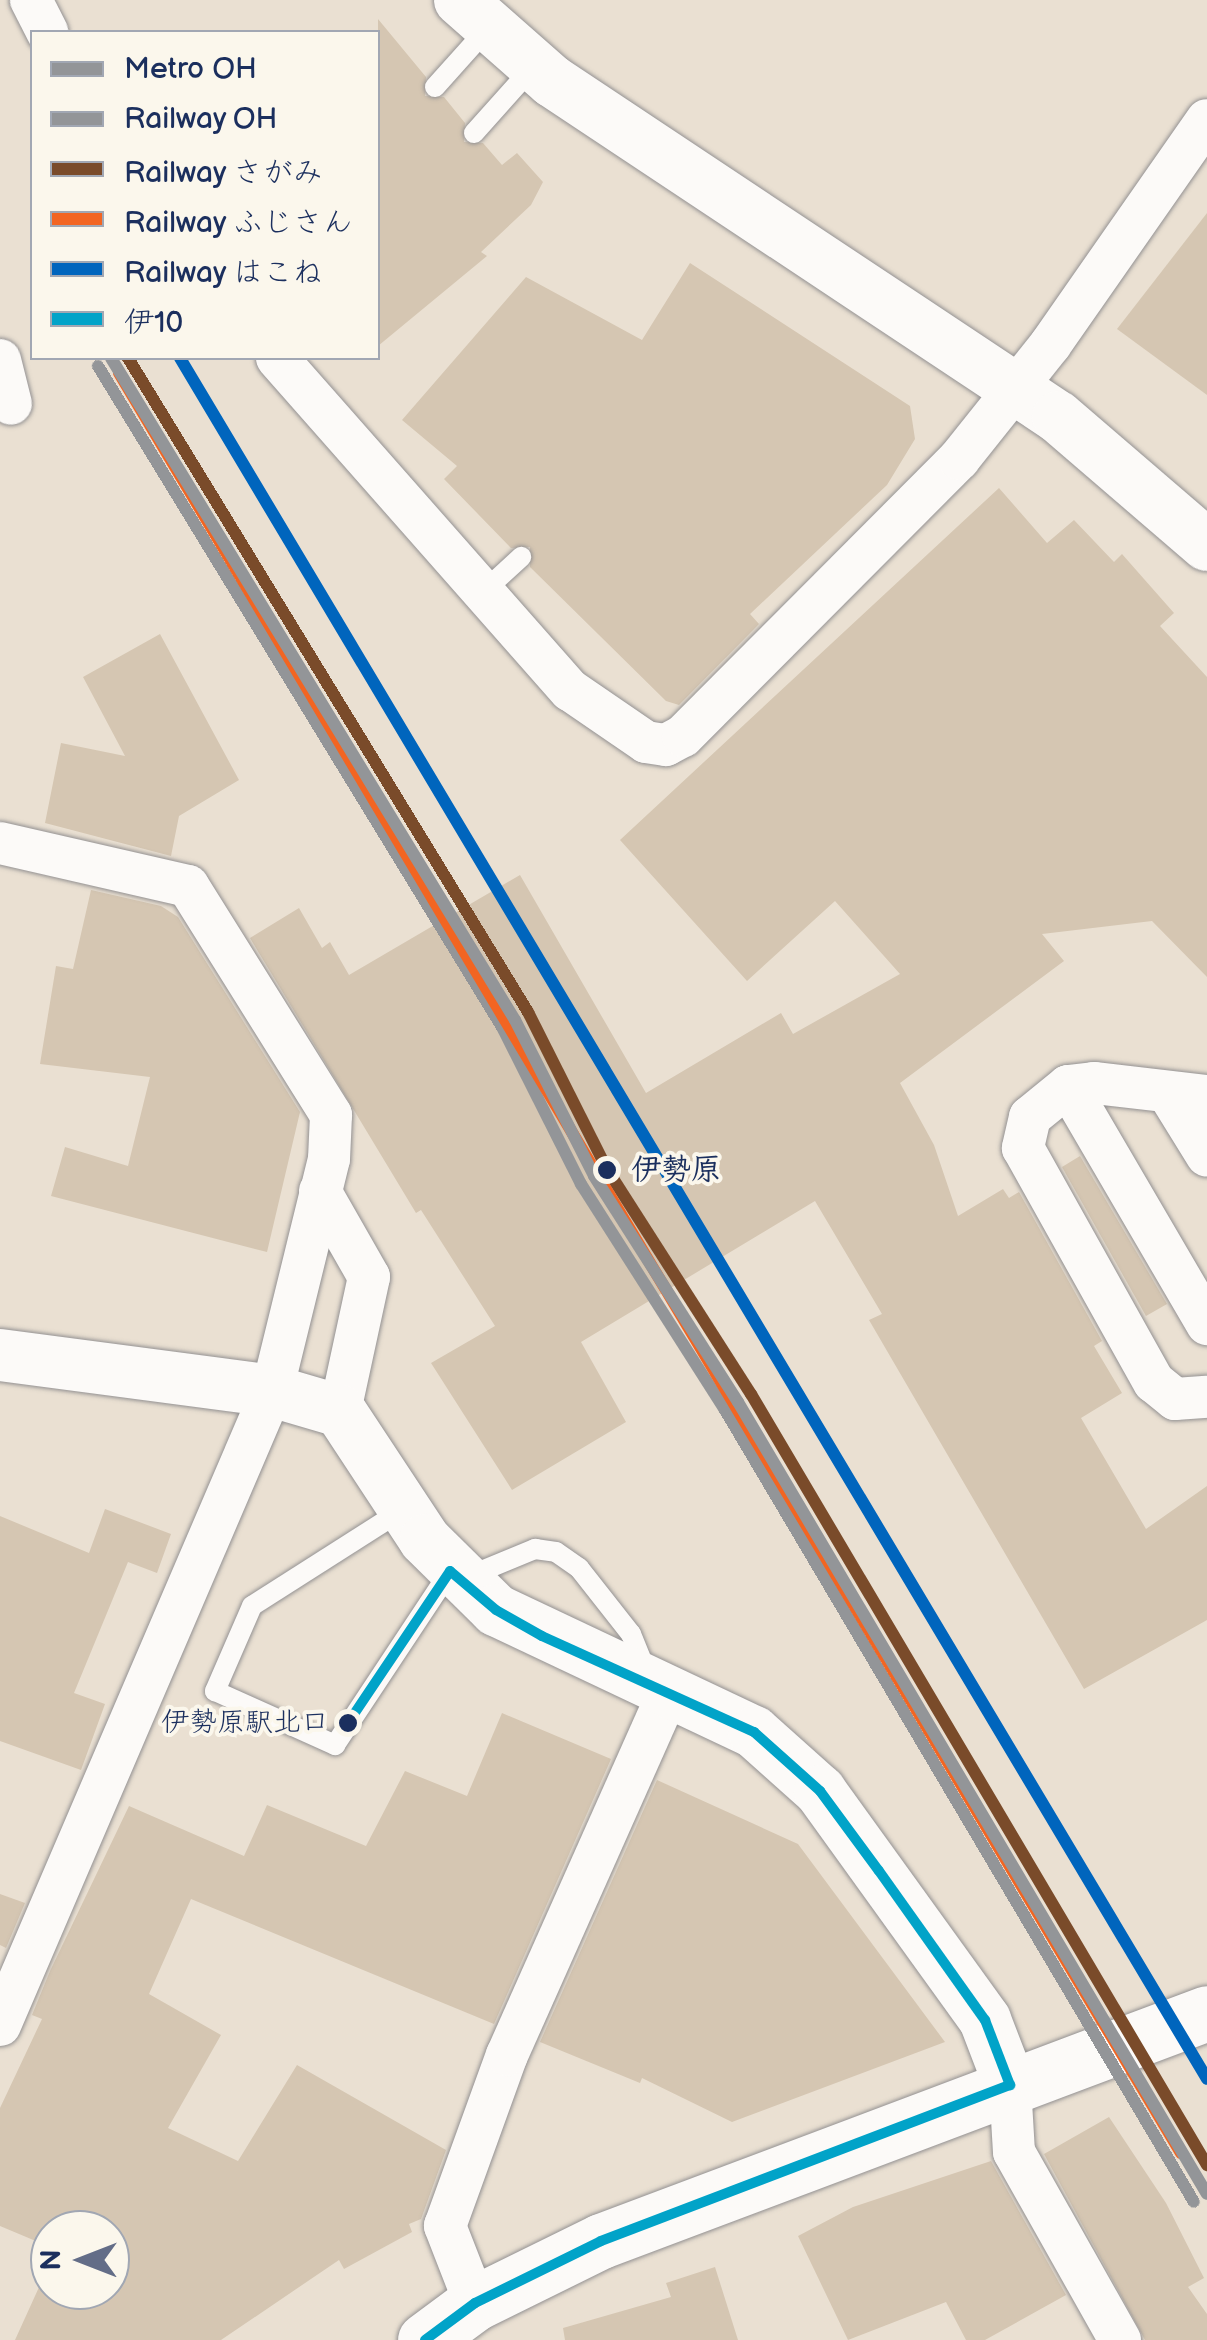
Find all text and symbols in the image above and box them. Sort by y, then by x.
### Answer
legend [30,30,380,360]
text: Metro OH [124,51,257,87]
text: Railway OH [124,101,277,137]
text: Railway さがみ [124,155,323,191]
text: Railway ふじさん [124,205,353,241]
text: Railway はこね [124,255,323,291]
text: 伊10 [124,305,183,341]
place label: 伊勢原 [631,1152,721,1188]
marker: 伊勢原 [592,1155,622,1185]
place label: 伊勢原駅北口 [161,1706,329,1740]
marker: 伊勢原駅北口 [338,1713,358,1733]
north arrow [30,2210,130,2310]
text: N [35,2249,68,2271]

